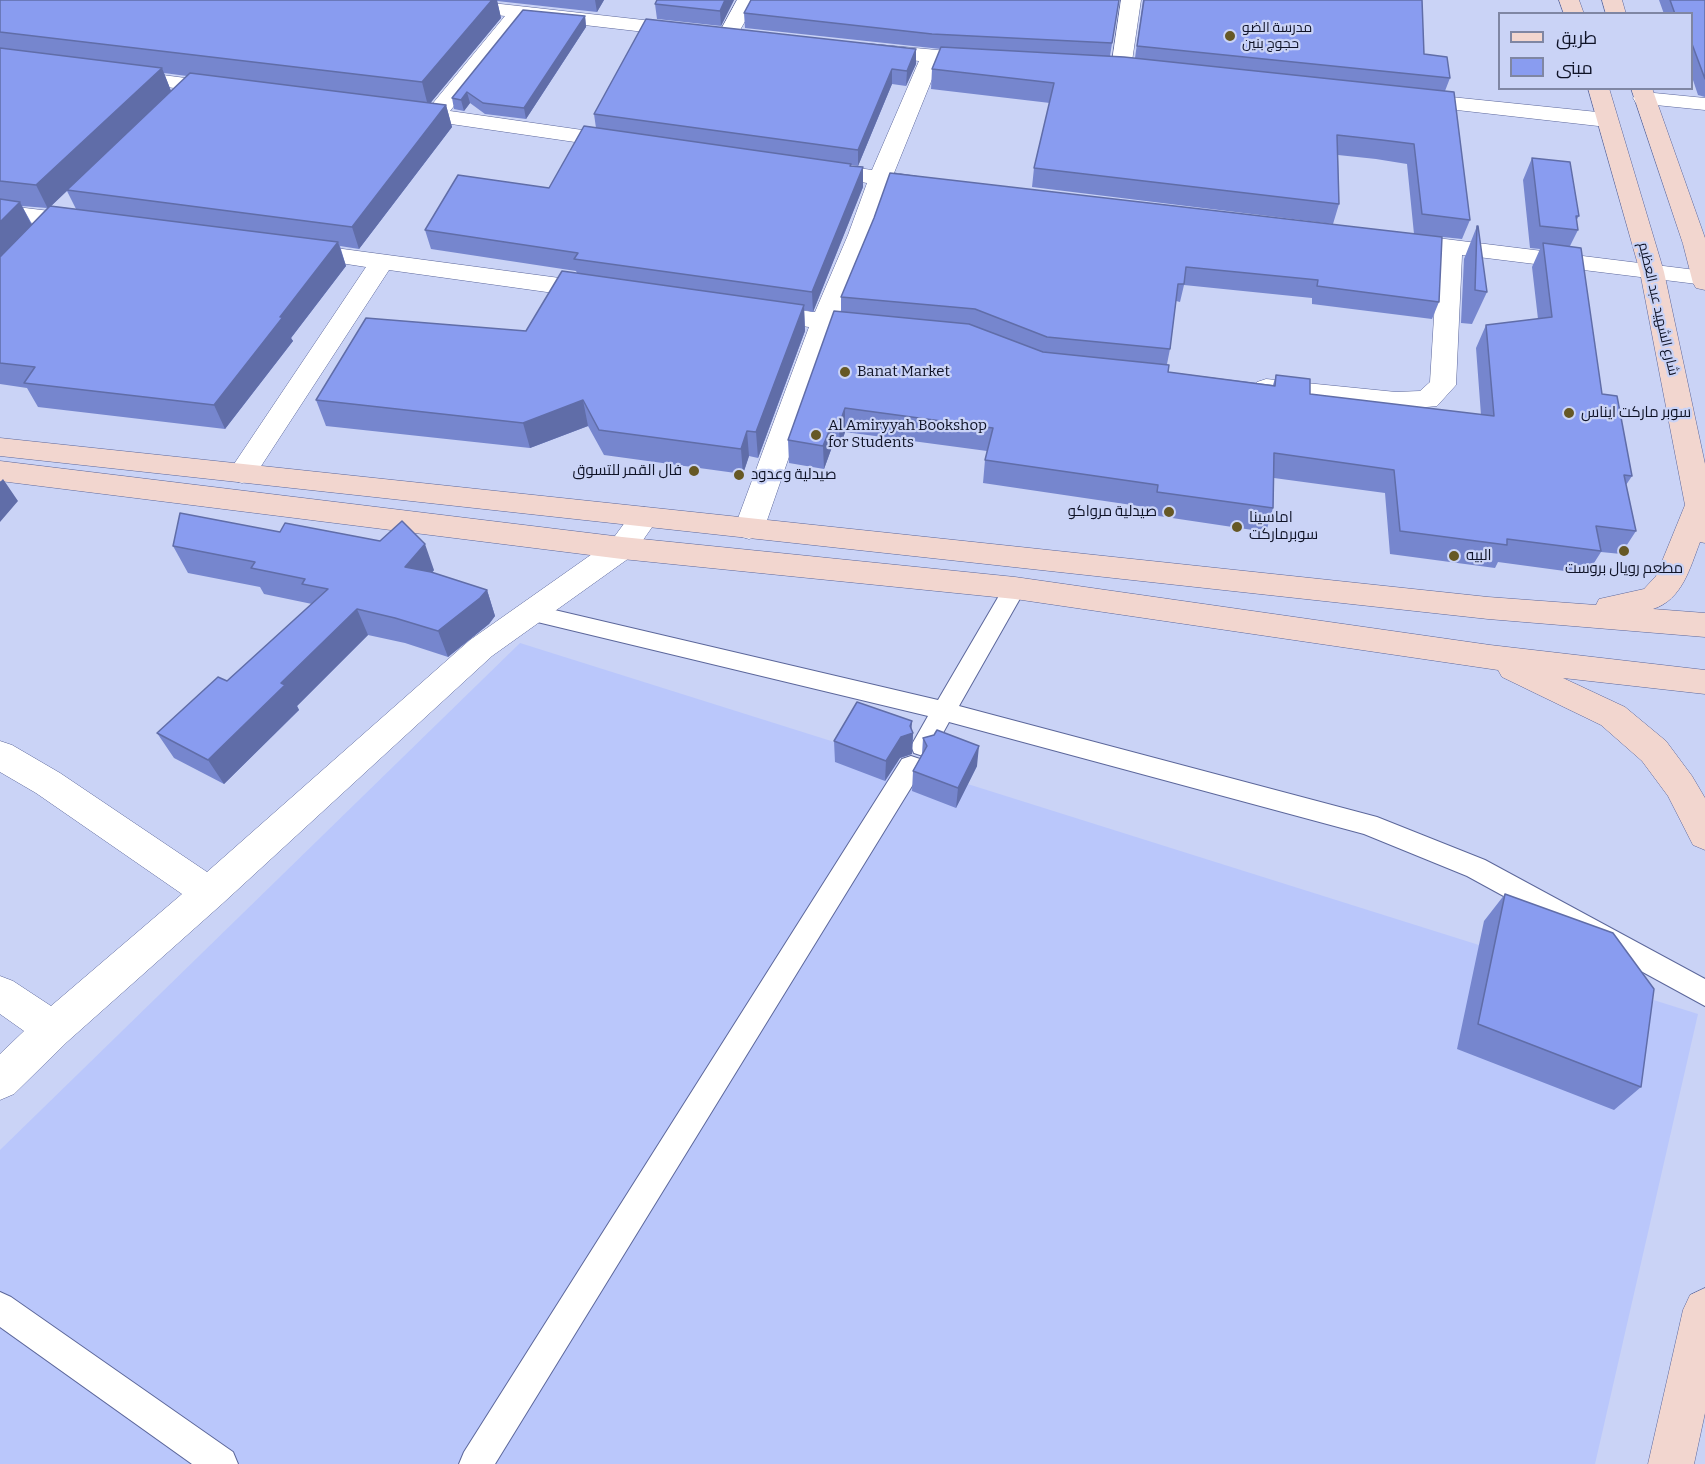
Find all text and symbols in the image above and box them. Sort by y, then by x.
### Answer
legend [1498,12,1693,90]
place label: مدرسة الضو حجوج بنين [1242,20,1312,52]
text: طريق [1556,27,1597,49]
marker: مدرسة الضو حجوج بنين [1223,29,1237,43]
text: مبنى [1556,57,1593,79]
street label: شارع الشهيد عبد العظيم [1634,241,1682,377]
place label: Banat Market [857,363,950,381]
marker: Banat Market [838,365,852,379]
place label: سوبر ماركت ايناس [1581,404,1691,422]
marker: سوبر ماركت ايناس [1562,406,1576,420]
place label: Al Amiryyah Bookshop for Students [828,417,987,452]
marker: Al Amiryyah Bookshop for Students [809,428,823,442]
place label: فال القمر للتسوق [572,462,682,480]
marker: فال القمر للتسوق [687,464,701,478]
place label: صيدلية وعدود [751,466,836,484]
marker: صيدلية وعدود [732,468,746,482]
place label: صيدلية مرواكو [1068,503,1157,521]
marker: صيدلية مرواكو [1162,505,1176,519]
place label: اماسينا سوبرماركت [1249,509,1318,544]
marker: اماسينا سوبرماركت [1230,520,1244,534]
marker: مطعم رويال بروست [1617,544,1631,558]
place label: البيه [1466,547,1492,565]
marker: البيه [1447,549,1461,563]
place label: مطعم رويال بروست [1565,560,1683,578]

